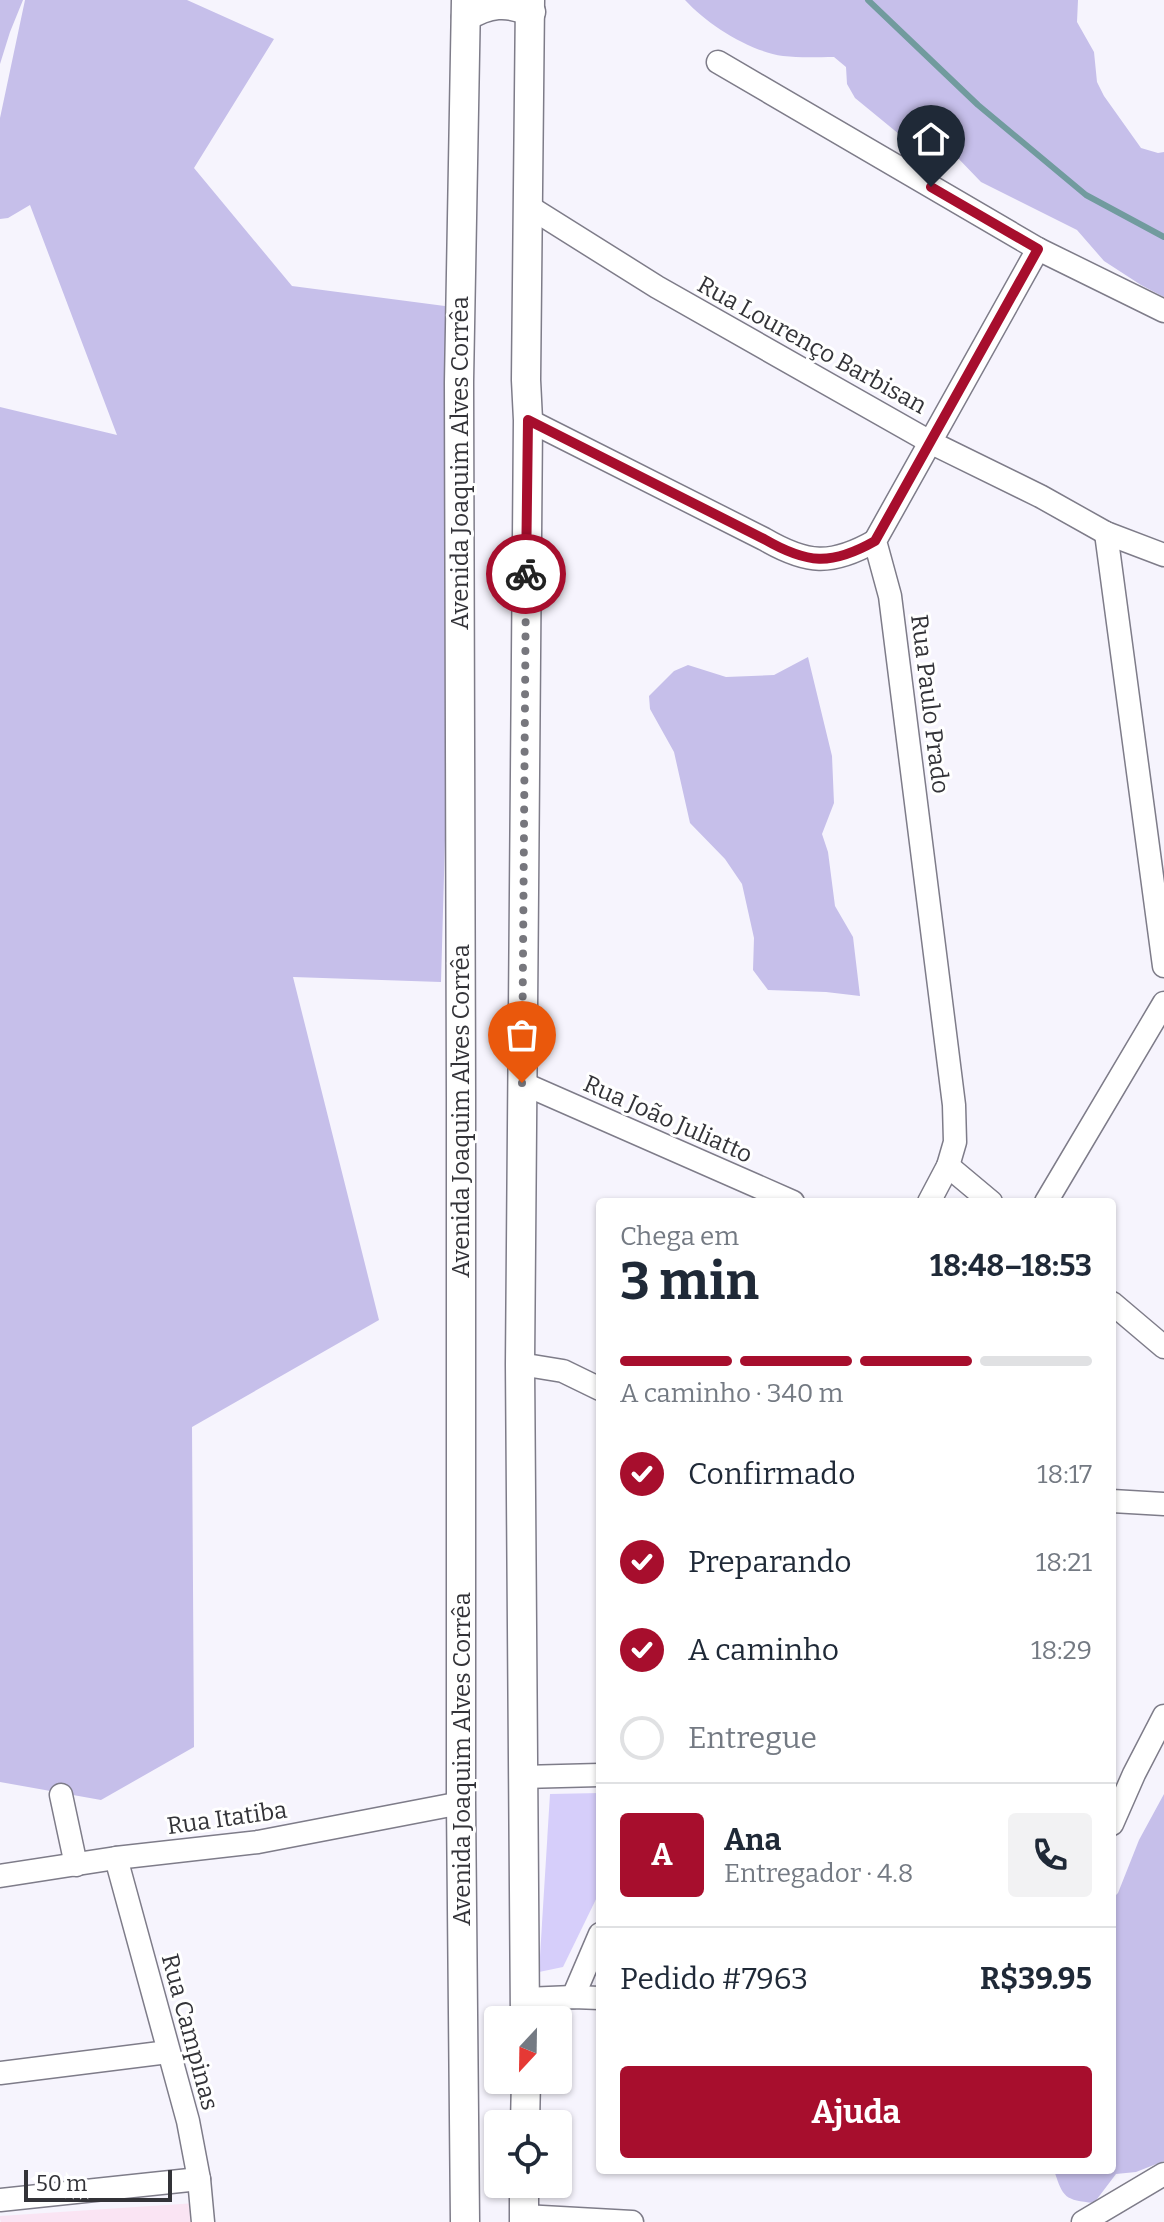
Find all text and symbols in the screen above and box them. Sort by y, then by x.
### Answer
pin [897,105,965,187]
icon: home [909,117,953,161]
street label: Rua Lourenço Barbisan [693,270,931,420]
street label: Avenida Joaquim Alves Corrêa [446,296,474,630]
courier [486,534,566,614]
icon: bike [504,552,548,596]
street label: Rua Paulo Prado [905,613,955,795]
street label: Avenida Joaquim Alves Corrêa [447,944,475,1278]
pin [488,1001,556,1083]
icon: bag [500,1013,544,1057]
street label: Rua João Juliatto [579,1069,757,1169]
text: Chega em [620,1221,739,1252]
text: 18:48–18:53 [930,1248,1092,1284]
text: 3 min [620,1250,759,1313]
text: A caminho · 340 m [620,1378,843,1409]
icon: check [620,1452,664,1496]
text: Confirmado [688,1456,855,1492]
text: 18:17 [1037,1459,1092,1490]
icon: check [620,1540,664,1584]
text: Preparando [688,1544,852,1580]
text: 18:21 [1036,1547,1092,1578]
street label: Avenida Joaquim Alves Corrêa [448,1592,476,1926]
icon: check [620,1628,664,1672]
text: A caminho [688,1632,839,1668]
text: 18:29 [1031,1635,1092,1666]
text: Entregue [688,1720,817,1756]
street label: Rua Itatiba [165,1796,289,1840]
button: phone [1008,1813,1092,1897]
text: Ana [724,1822,781,1858]
text: A [651,1837,673,1873]
text: Entregador · 4.8 [724,1858,913,1889]
street label: Rua Campinas [156,1951,224,2113]
text: Pedido #7963 [620,1961,808,1997]
text: R$39.95 [980,1961,1092,1997]
north arrow [484,2006,572,2094]
map controls [484,2006,572,2198]
button: Ajuda [620,2066,1092,2158]
button: locate [484,2110,572,2198]
scale bar [24,2166,172,2202]
text: 50 m [36,2170,87,2197]

